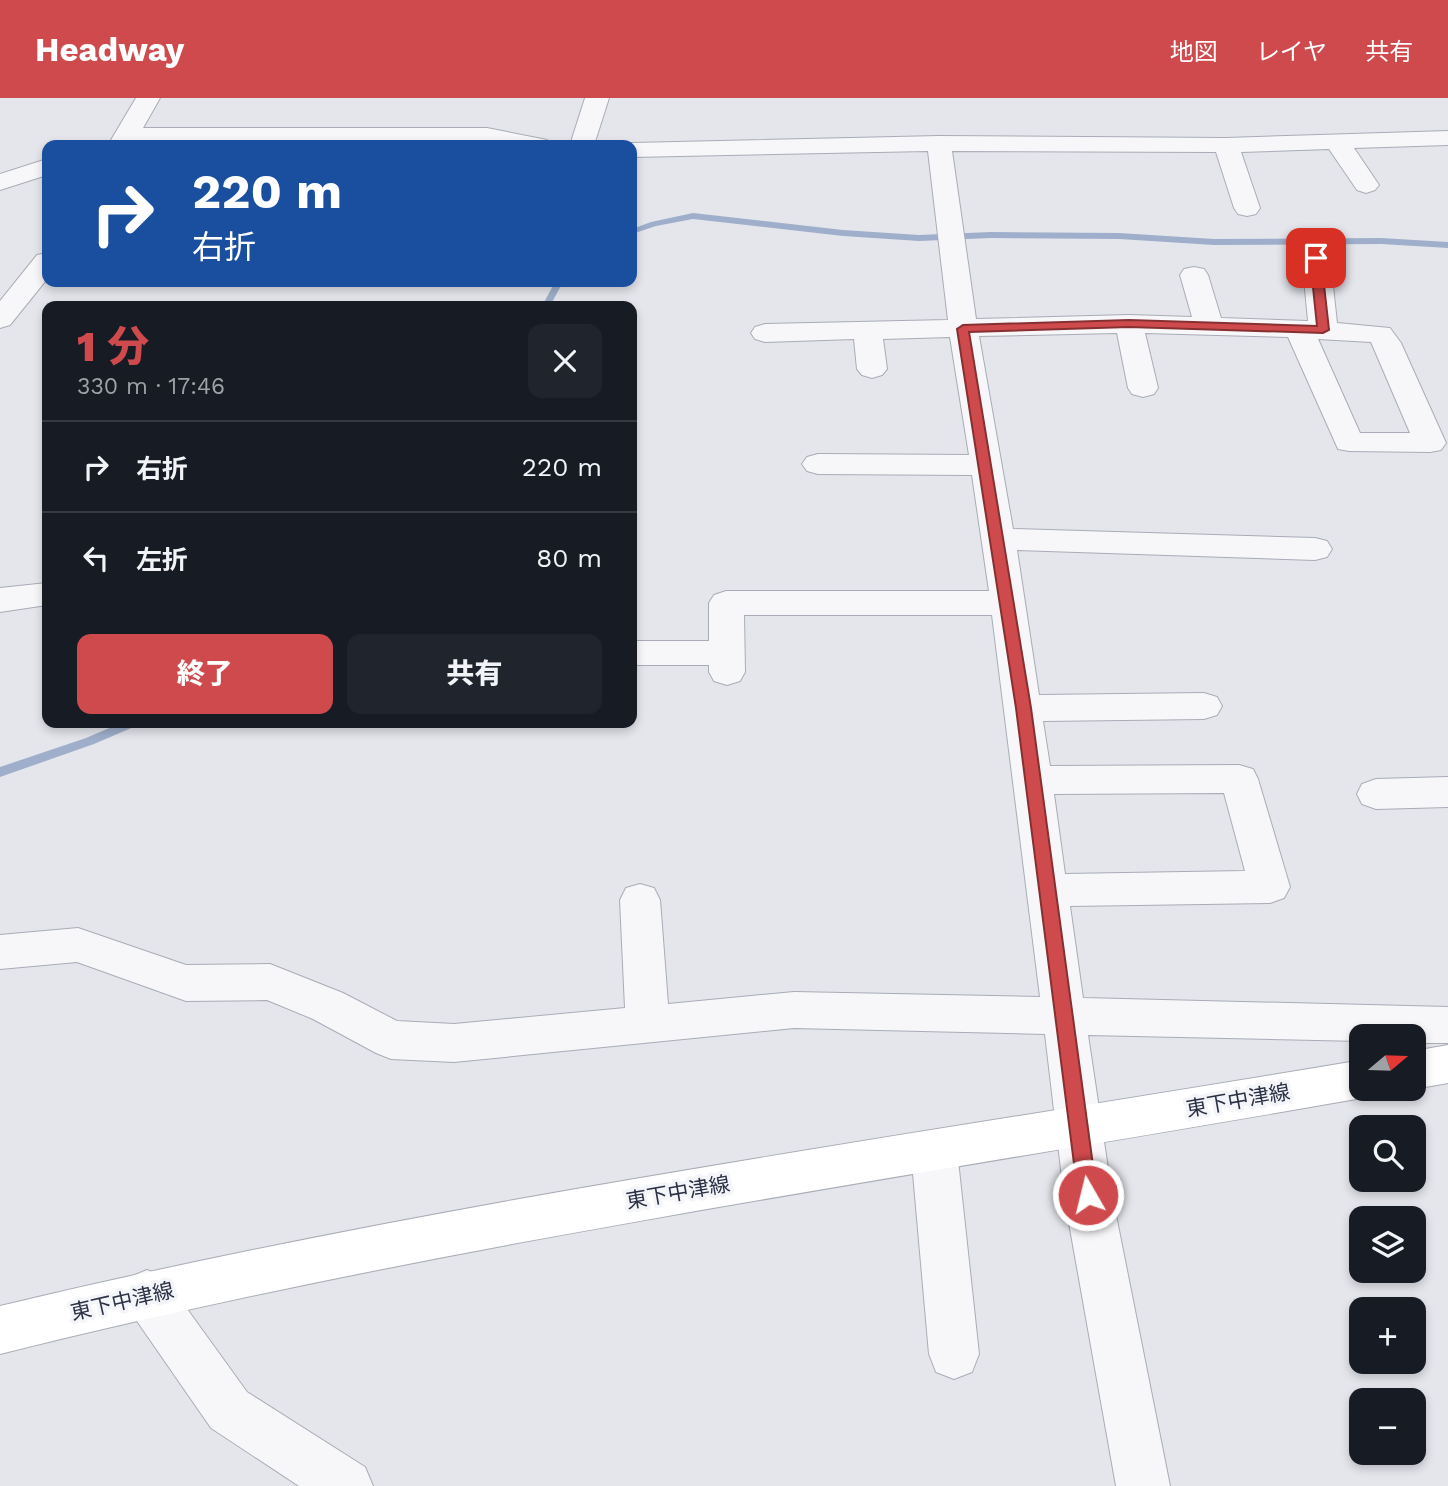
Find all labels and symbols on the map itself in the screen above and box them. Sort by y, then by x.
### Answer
pin [1286,228,1346,288]
north arrow [1349,1024,1426,1101]
street label: 東下中津線 [1184,1079,1292,1121]
position arrow [1051,1158,1125,1232]
street label: 東下中津線 [624,1171,732,1213]
street label: 東下中津線 [68,1277,176,1325]

